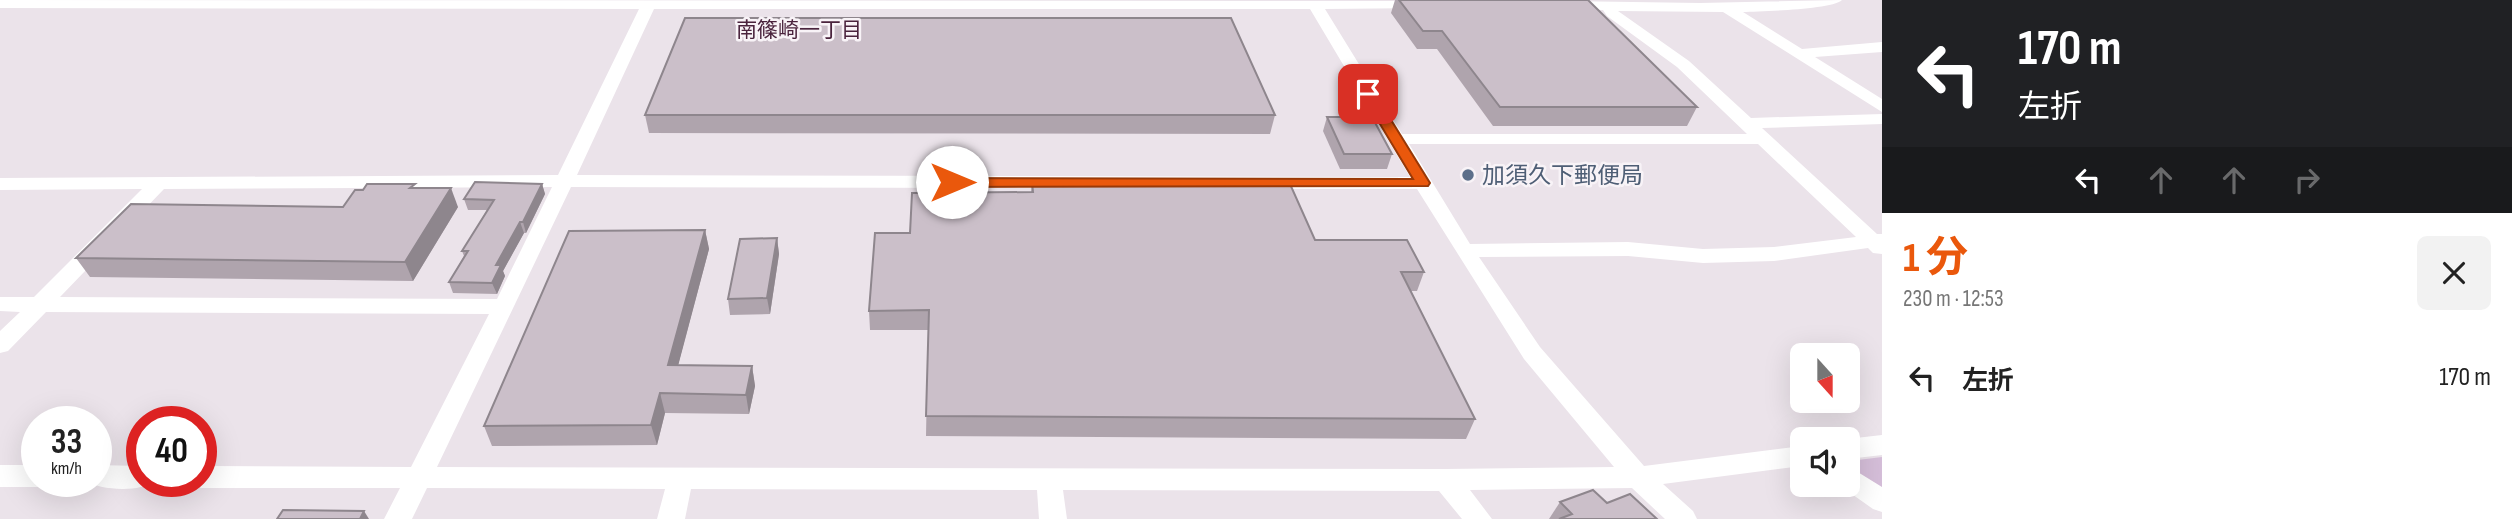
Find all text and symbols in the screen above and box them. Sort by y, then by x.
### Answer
district label: 南篠崎一丁目 [736,18,862,43]
text: 170 m [2018,20,2122,79]
icon: left [1903,28,1994,119]
pin [1338,64,1398,124]
icon: arrive [1349,75,1387,113]
text: 左折 [2018,88,2082,127]
position arrow [915,145,989,219]
icon: left [2069,161,2107,199]
icon: ahead [2142,161,2180,199]
icon: ahead [2215,161,2253,199]
icon: right [2288,161,2326,199]
place label: 加須久下郵便局 [1482,162,1643,190]
marker: 加須久下郵便局 [1460,167,1476,183]
text: 1 分 [1903,233,1968,284]
button: close [2417,236,2491,310]
text: 230 m · 12:53 [1903,285,2004,313]
north arrow [1790,343,1860,413]
map controls [1790,343,1860,497]
icon: left [1903,359,1941,397]
text: 170 m [2439,362,2491,393]
text: 左折 [1962,366,2014,397]
speed limit sign: 40 [126,406,217,497]
text: 33 [51,421,82,464]
button: sound [1790,427,1860,497]
text: km/h [51,458,82,479]

